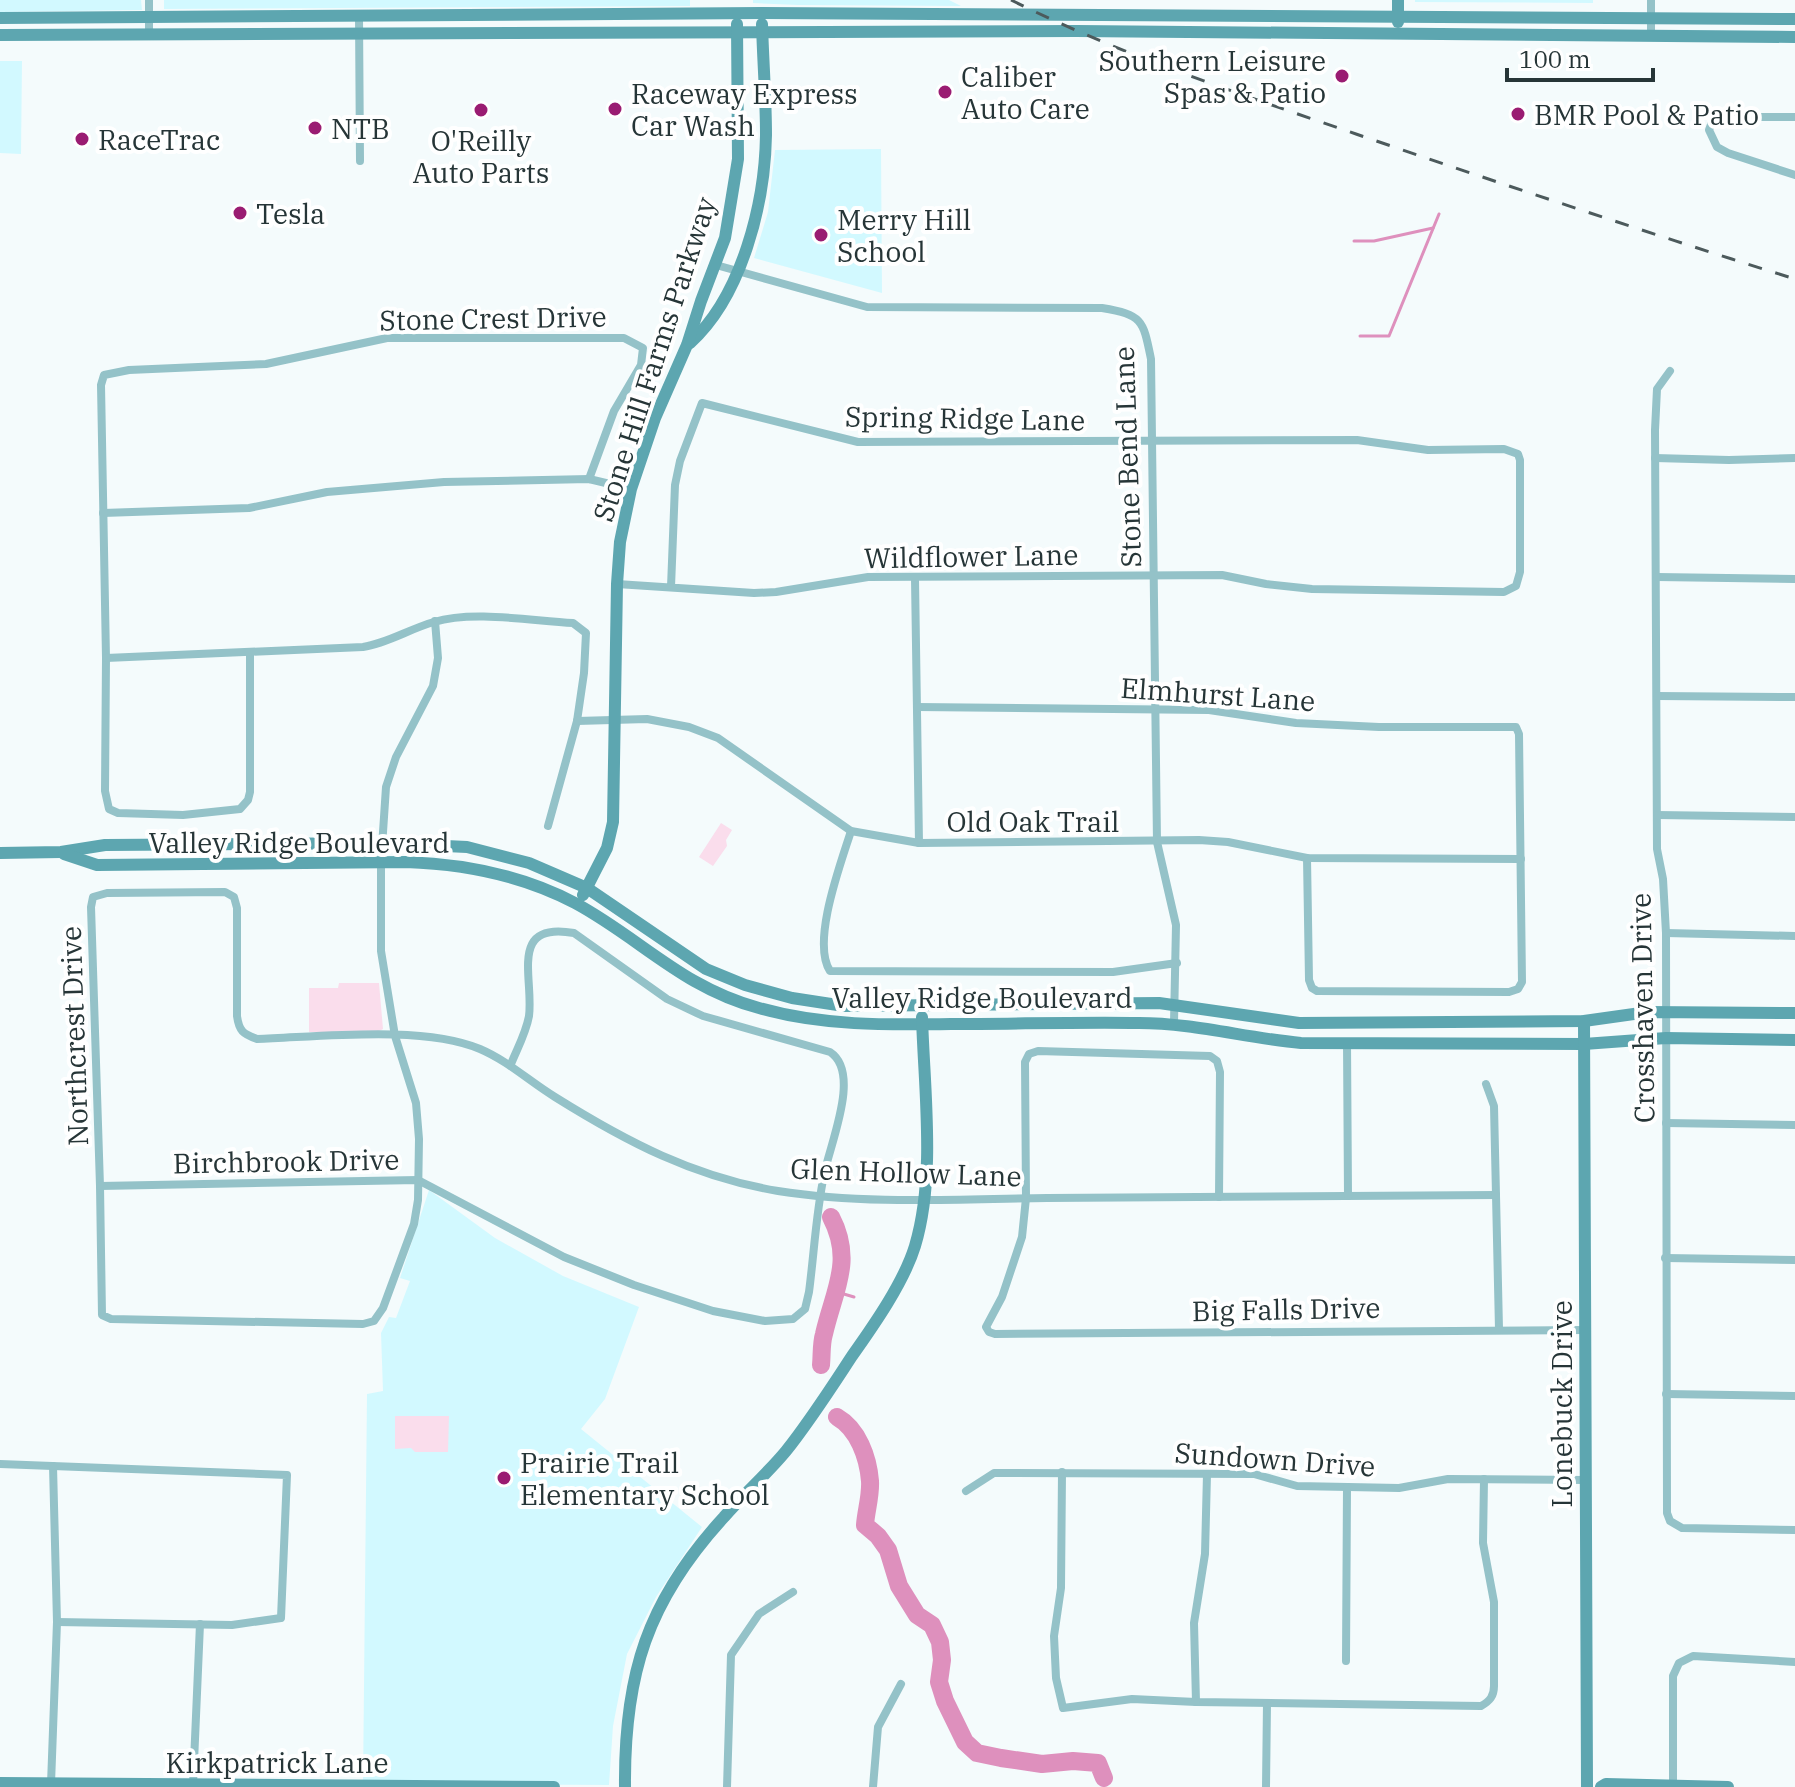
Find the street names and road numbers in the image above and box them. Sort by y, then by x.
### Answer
street label: Stone Hill Farms Parkway [584,192,724,526]
street label: Stone Crest Drive [379,298,607,338]
street label: Stone Bend Lane [1105,346,1149,568]
street label: Spring Ridge Lane [845,397,1085,439]
street label: Wildflower Lane [863,536,1079,576]
street label: Elmhurst Lane [1119,669,1317,719]
street label: Old Oak Trail [947,803,1119,840]
street label: Valley Ridge Boulevard [148,824,450,861]
street label: Crosshaven Drive [1621,893,1663,1123]
street label: Northcrest Drive [52,925,96,1147]
street label: Valley Ridge Boulevard [831,979,1133,1016]
street label: Birchbrook Drive [172,1141,400,1181]
street label: Glen Hollow Lane [790,1149,1022,1195]
street label: Big Falls Drive [1191,1289,1381,1329]
street label: Lonebuck Drive [1543,1300,1580,1508]
street label: Sundown Drive [1173,1434,1377,1484]
street label: Kirkpatrick Lane [165,1744,389,1781]

